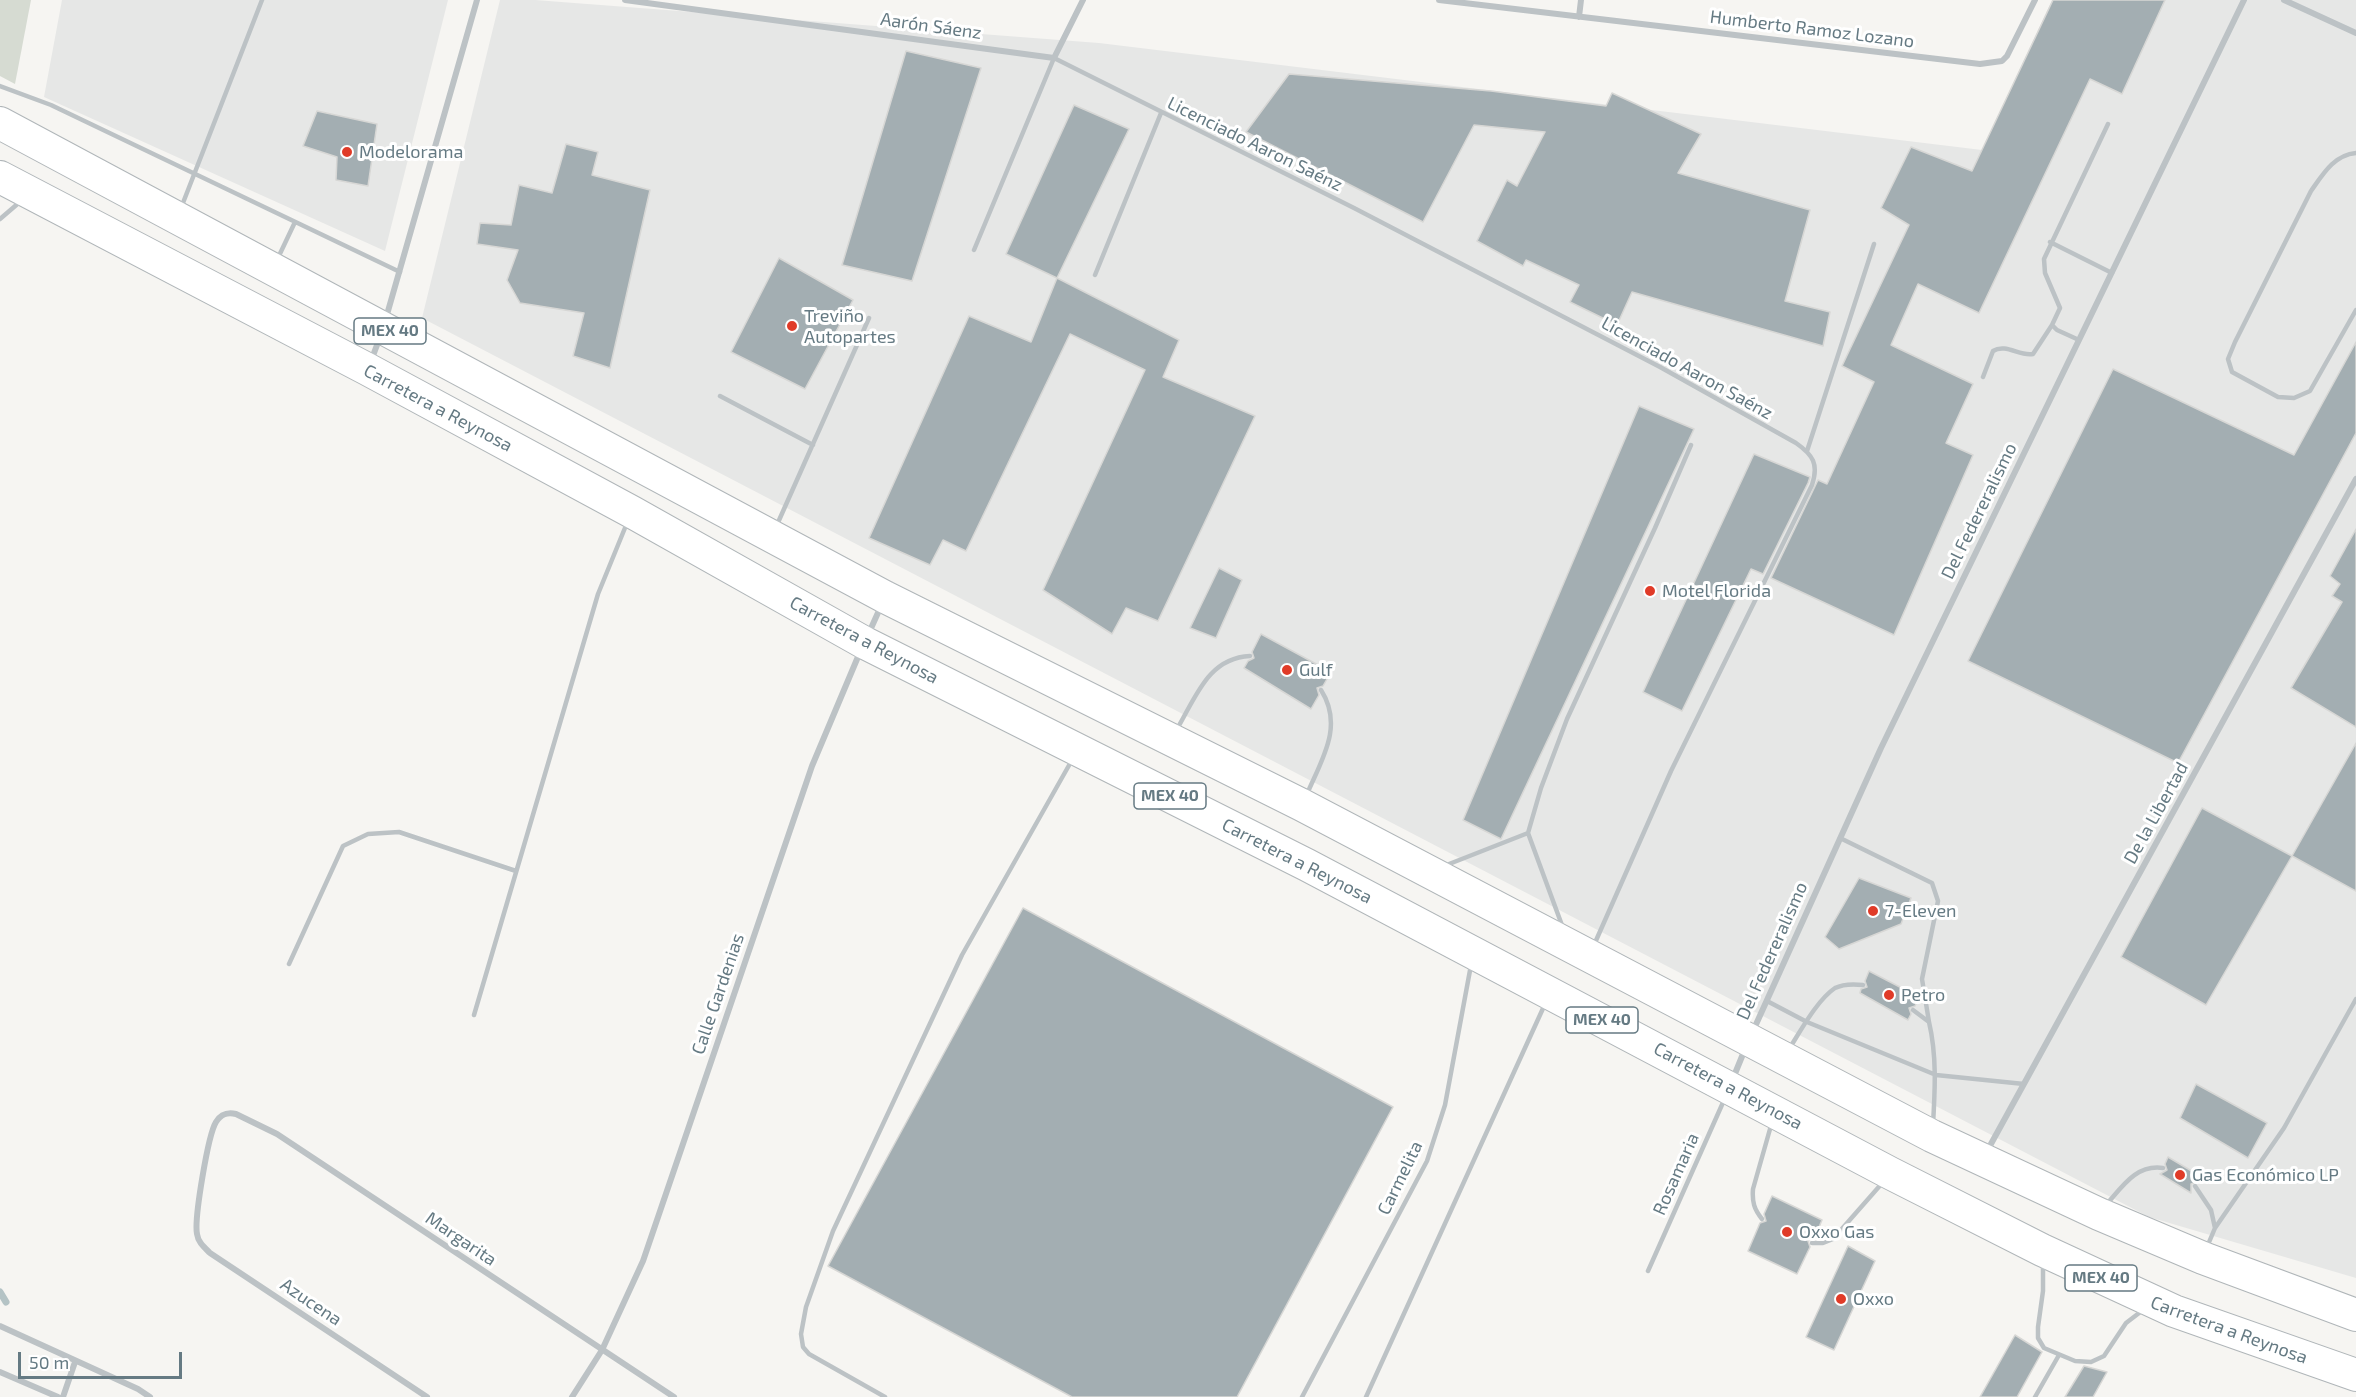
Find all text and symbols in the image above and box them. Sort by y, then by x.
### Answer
street label: Humberto Ramoz Lozano [1709,6,1915,52]
street label: Aarón Sáenz [879,8,983,44]
street label: Licenciado Aaron Saénz [1164,92,1346,196]
place label: Modelorama [359,141,463,163]
marker: Modelorama [340,145,354,159]
place label: Treviño Autopartes [804,305,896,348]
street label: Licenciado Aaron Saénz [1598,312,1776,424]
road number: MEX 40 [354,318,426,344]
marker: Treviño Autopartes [785,319,799,333]
street label: Carretera a Reynosa [360,360,516,456]
street label: Del Federeralismo [1937,439,2021,583]
place label: Motel Florida [1662,580,1771,602]
marker: Motel Florida [1643,584,1657,598]
street label: Carretera a Reynosa [786,592,942,688]
place label: Gulf [1299,659,1333,681]
marker: Gulf [1280,663,1294,677]
street label: De la Libertad [2119,758,2193,868]
road number: MEX 40 [1134,783,1206,809]
street label: Carretera a Reynosa [1218,814,1376,908]
street label: Del Federeralismo [1732,879,1812,1023]
place label: 7-Eleven [1885,900,1957,922]
marker: 7-Eleven [1866,904,1880,918]
street label: Calle Gardenias [687,931,749,1057]
place label: Petro [1901,984,1945,1006]
marker: Petro [1882,988,1896,1002]
road number: MEX 40 [1566,1007,1638,1033]
street label: Carretera a Reynosa [1650,1038,1806,1134]
street label: Rosamaria [1648,1130,1704,1218]
street label: Carmelita [1373,1138,1427,1218]
place label: Gas Económico LP [2192,1164,2339,1186]
marker: Gas Económico LP [2173,1168,2187,1182]
street label: Margarita [421,1207,501,1271]
place label: Oxxo Gas [1799,1221,1874,1243]
marker: Oxxo Gas [1780,1225,1794,1239]
road number: MEX 40 [2065,1265,2137,1291]
street label: Azucena [276,1274,346,1330]
place label: Oxxo [1853,1288,1894,1310]
marker: Oxxo [1834,1292,1848,1306]
street label: Carretera a Reynosa [2148,1292,2310,1368]
scale bar [21,1340,184,1378]
text: 50 m [29,1351,69,1373]

